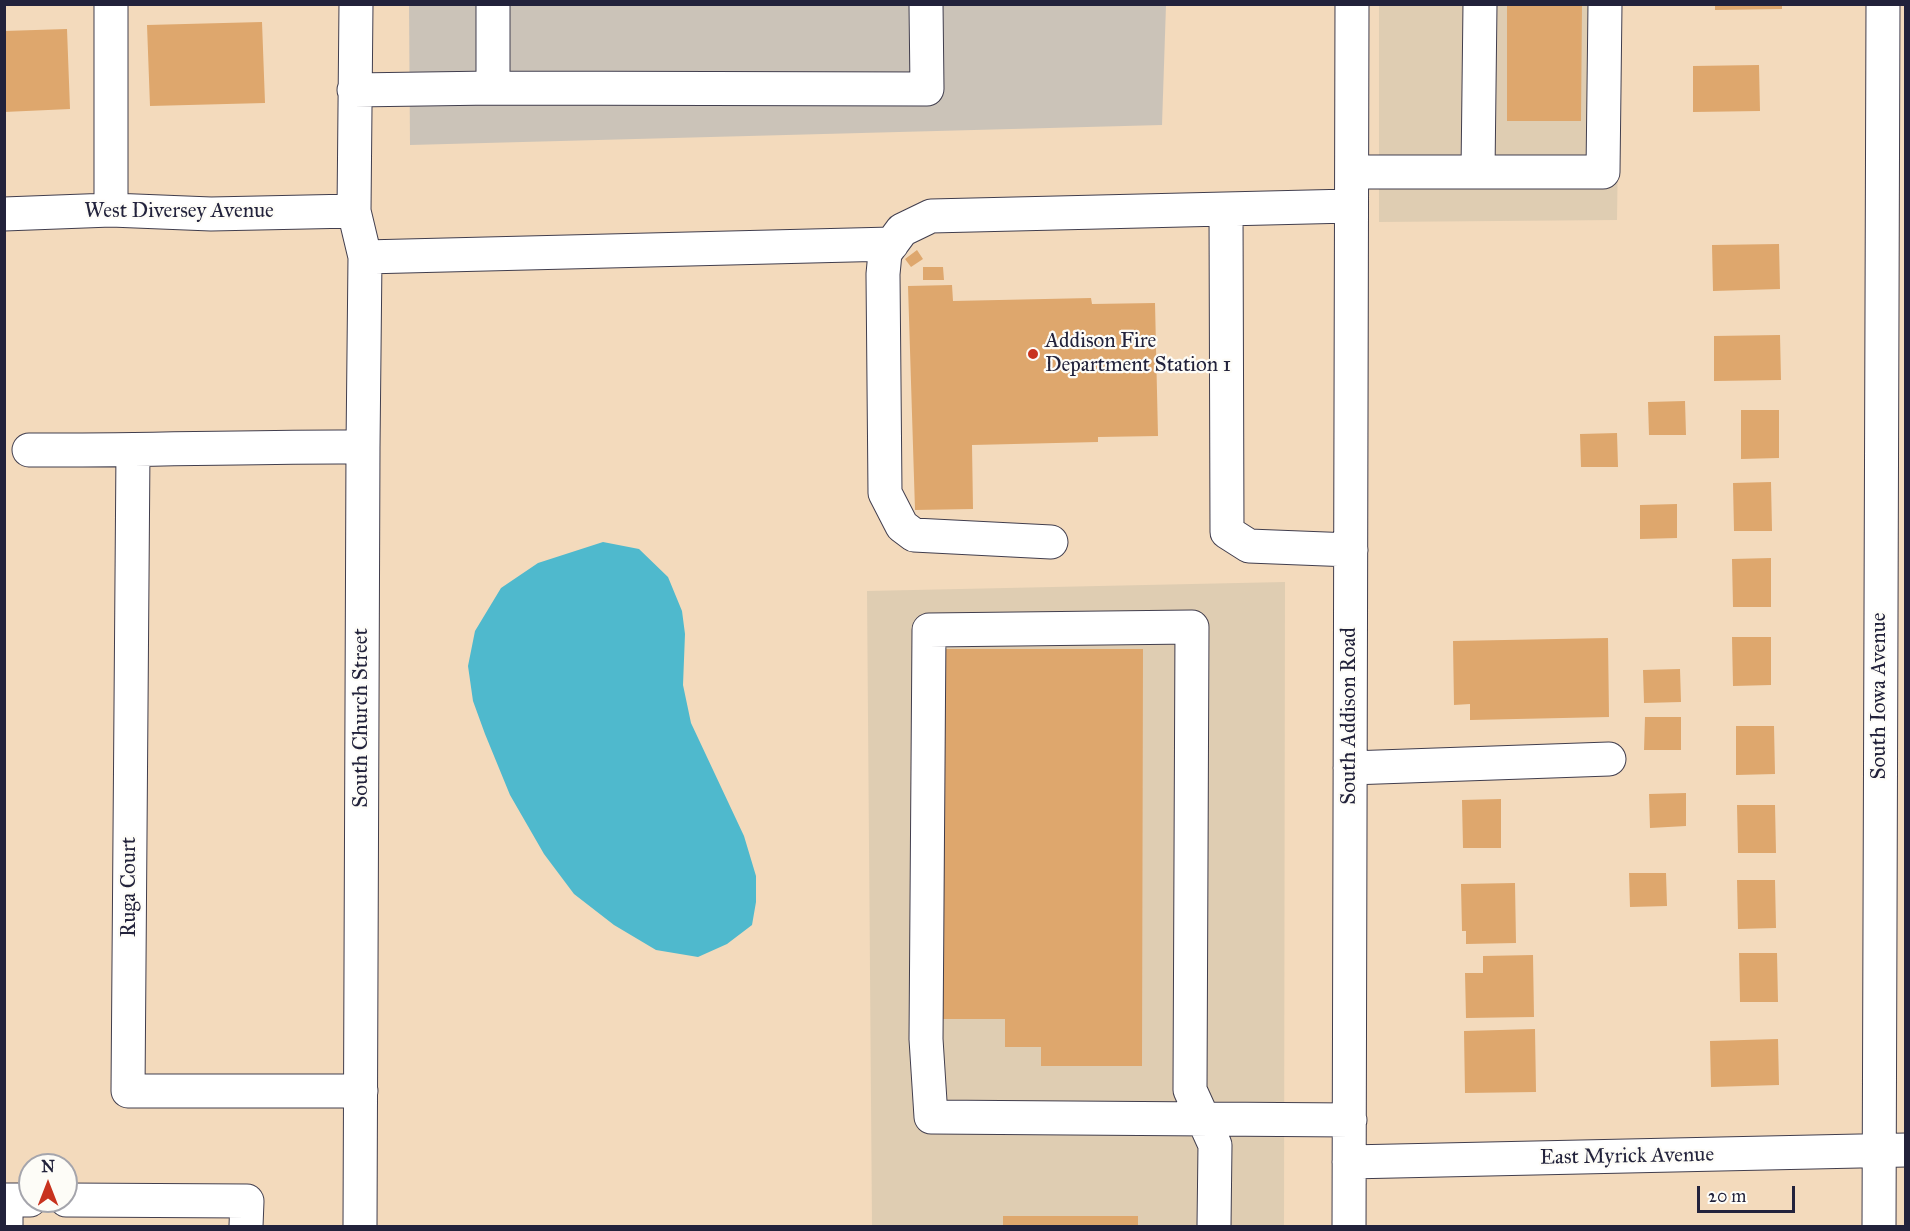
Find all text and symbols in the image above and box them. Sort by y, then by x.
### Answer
street label: West Diversey Avenue [84,199,274,225]
place label: Addison Fire Department Station 1 [1045,329,1231,379]
marker: Addison Fire Department Station 1 [1026,347,1040,361]
street label: South Iowa Avenue [1867,613,1893,779]
street label: South Addison Road [1337,627,1363,805]
street label: South Church Street [349,628,375,808]
street label: Ruga Court [117,837,143,937]
street label: East Myrick Avenue [1540,1143,1714,1171]
north arrow [18,1153,78,1213]
text: N [41,1157,55,1176]
scale bar [1700,1174,1798,1212]
text: 20 m [1708,1185,1746,1207]

